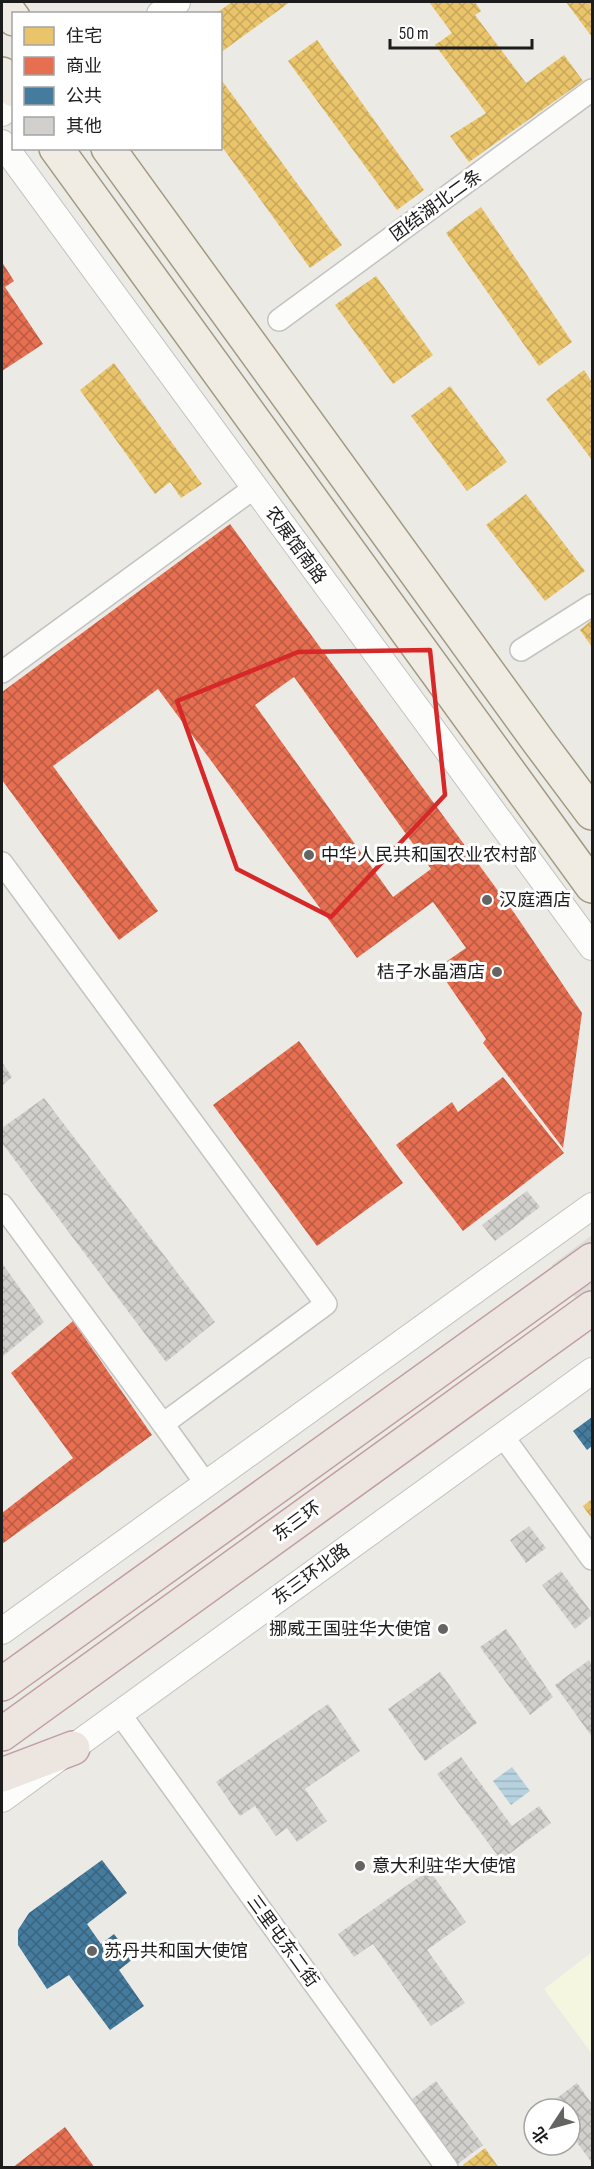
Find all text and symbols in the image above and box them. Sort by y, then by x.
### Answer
legend [12,12,222,150]
scale bar [390,12,532,50]
text: 50 m [399,23,429,44]
text: 住宅 [66,26,102,47]
text: 商业 [66,56,102,77]
text: 公共 [66,86,102,107]
text: 其他 [66,116,102,137]
street label: 团结湖北二条 [386,165,486,246]
street label: 农展馆南路 [261,503,331,588]
place label: 中华人民共和国农业农村部 [321,845,537,866]
marker: 中华人民共和国农业农村部 [302,848,316,862]
place label: 汉庭酒店 [499,890,571,911]
marker: 汉庭酒店 [480,893,494,907]
place label: 桔子水晶酒店 [377,962,485,983]
marker: 桔子水晶酒店 [490,965,504,979]
street label: 东三环 [269,1497,325,1546]
street label: 东三环北路 [269,1539,354,1609]
place label: 挪威王国驻华大使馆 [269,1619,431,1640]
marker: 挪威王国驻华大使馆 [436,1622,450,1636]
place label: 意大利驻华大使馆 [372,1856,516,1877]
marker: 意大利驻华大使馆 [353,1859,367,1873]
street label: 三里屯东二街 [242,1891,323,1991]
place label: 苏丹共和国大使馆 [104,1941,248,1962]
marker: 苏丹共和国大使馆 [85,1944,99,1958]
north arrow [522,2097,582,2157]
text: 北 [529,2123,553,2147]

